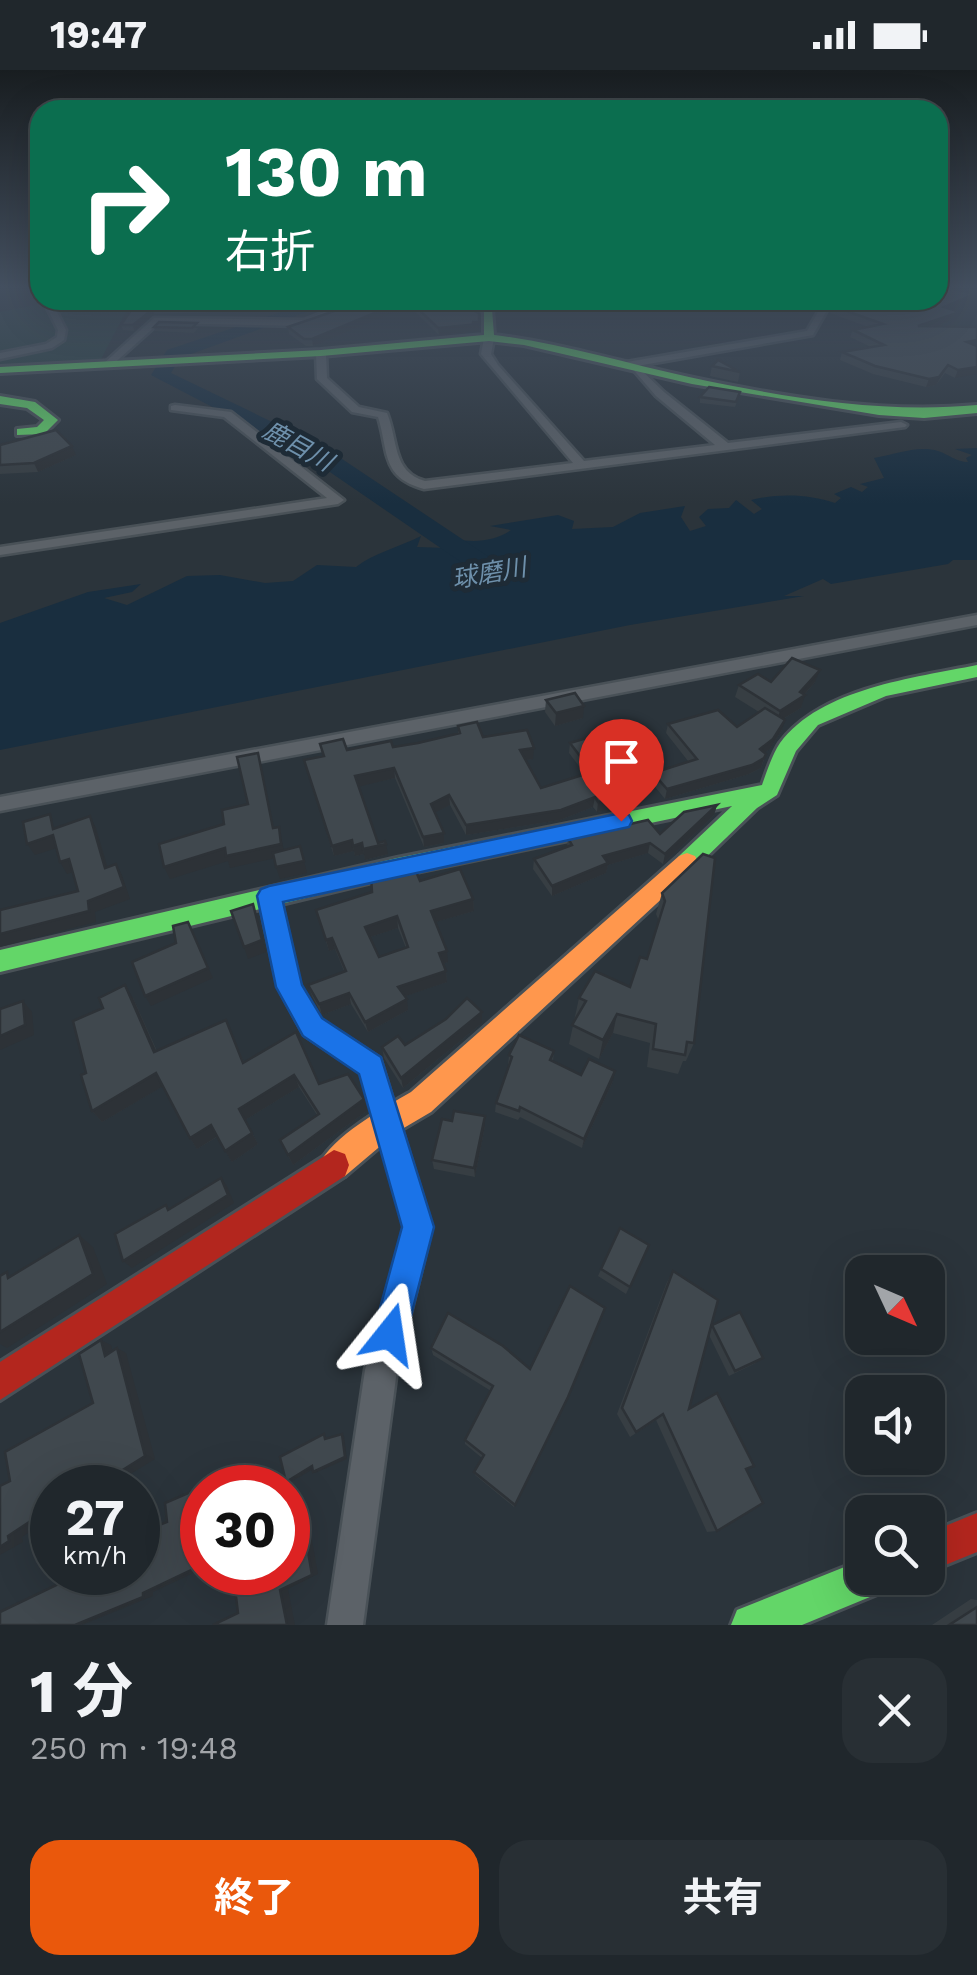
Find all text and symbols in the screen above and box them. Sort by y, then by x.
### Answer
text: 19:47 [50,13,147,57]
text: 130 m [225,131,428,213]
icon: right [60,140,190,270]
text: 右折 [225,225,315,278]
water label: 鹿目川 [258,415,340,478]
water label: 球磨川 [450,552,531,594]
pin [579,719,664,822]
icon: arrive [594,734,649,789]
north arrow [845,1255,945,1355]
map controls [845,1255,945,1595]
position arrow [338,1282,442,1386]
button: sound [845,1375,945,1475]
speed limit sign: 30 [180,1465,310,1595]
text: 27 [65,1488,125,1547]
button: search [845,1495,945,1595]
text: km/h [63,1541,127,1570]
text: 1 分 [30,1656,133,1727]
button: close [842,1658,947,1763]
text: 250 m · 19:48 [30,1729,238,1767]
button: 終了 [30,1840,479,1955]
button: 共有 [499,1840,947,1955]

